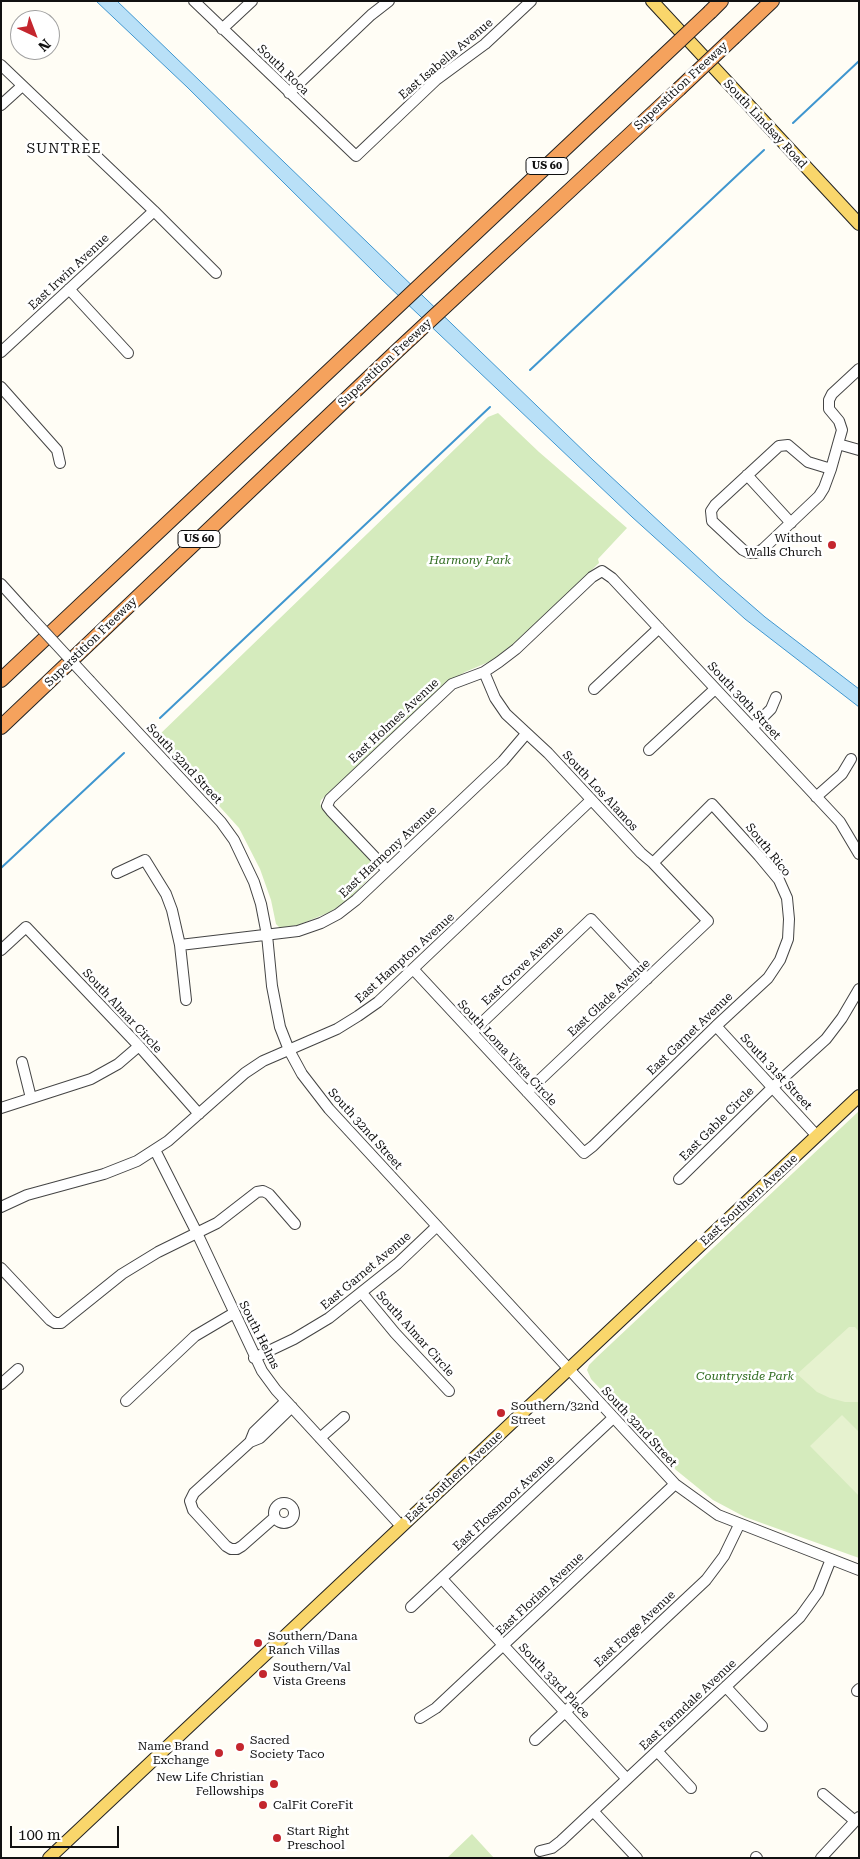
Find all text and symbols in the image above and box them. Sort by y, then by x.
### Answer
north arrow [10,10,60,60]
street label: East Isabella Avenue [396,15,496,103]
text: N [35,36,54,55]
street label: Superstition Freeway [631,39,731,133]
street label: South Roca [254,42,312,98]
street label: South Lindsay Road [720,77,810,171]
district label: SUNTREE [26,141,102,157]
road number: US 60 [526,158,568,175]
street label: East Irwin Avenue [26,231,112,313]
street label: Superstition Freeway [335,316,435,410]
road number: US 60 [178,530,220,548]
place label: Without Walls Church [745,531,822,559]
marker: Without Walls Church [826,539,838,551]
park label: Harmony Park [429,553,511,567]
street label: Superstition Freeway [42,594,140,690]
street label: South 30th Street [704,659,784,743]
street label: East Holmes Avenue [346,676,442,766]
street label: South 32nd Street [143,721,225,807]
street label: South Los Alamos [559,748,641,834]
street label: East Harmony Avenue [336,803,440,901]
street label: South Rico [742,821,794,879]
street label: East Hampton Avenue [353,910,457,1006]
street label: East Grove Avenue [479,923,567,1009]
street label: East Glade Avenue [565,956,653,1040]
street label: South Almar Circle [79,966,165,1056]
street label: East Garnet Avenue [644,989,736,1079]
street label: South Loma Vista Circle [454,997,560,1109]
street label: South 31st Street [737,1031,815,1113]
street label: East Gable Circle [677,1084,757,1164]
street label: South 32nd Street [325,1086,405,1172]
street label: East Southern Avenue [697,1151,801,1249]
street label: East Garnet Avenue [318,1229,414,1313]
street label: South Almar Circle [373,1288,457,1380]
street label: South Helms [236,1299,282,1371]
park label: Countryside Park [696,1369,794,1383]
street label: South 32nd Street [598,1384,680,1470]
place label: Southern/32nd Street [511,1399,599,1427]
marker: Southern/32nd Street [495,1407,507,1419]
street label: East Southern Avenue [402,1428,506,1526]
street label: East Flossmoor Avenue [450,1452,558,1554]
street label: East Florian Avenue [493,1550,587,1638]
street label: East Forge Avenue [592,1588,678,1670]
place label: Southern/Dana Ranch Villas [268,1629,357,1657]
marker: Southern/Dana Ranch Villas [252,1637,264,1649]
street label: South 33rd Place [515,1640,593,1722]
street label: East Farmdale Avenue [637,1656,739,1754]
place label: Southern/Val Vista Greens [273,1660,351,1688]
marker: Southern/Val Vista Greens [257,1668,269,1680]
place label: Sacred Society Taco [250,1733,325,1761]
place label: Name Brand Exchange [138,1739,209,1767]
marker: Sacred Society Taco [234,1741,246,1753]
marker: Name Brand Exchange [213,1747,225,1759]
place label: New Life Christian Fellowships [156,1770,264,1798]
marker: New Life Christian Fellowships [268,1778,280,1790]
place label: CalFit CoreFit [273,1798,353,1812]
marker: CalFit CoreFit [257,1799,269,1811]
scale bar [12,1816,121,1848]
place label: Start Right Preschool [287,1824,349,1852]
text: 100 m [18,1826,61,1844]
marker: Start Right Preschool [271,1832,283,1844]

